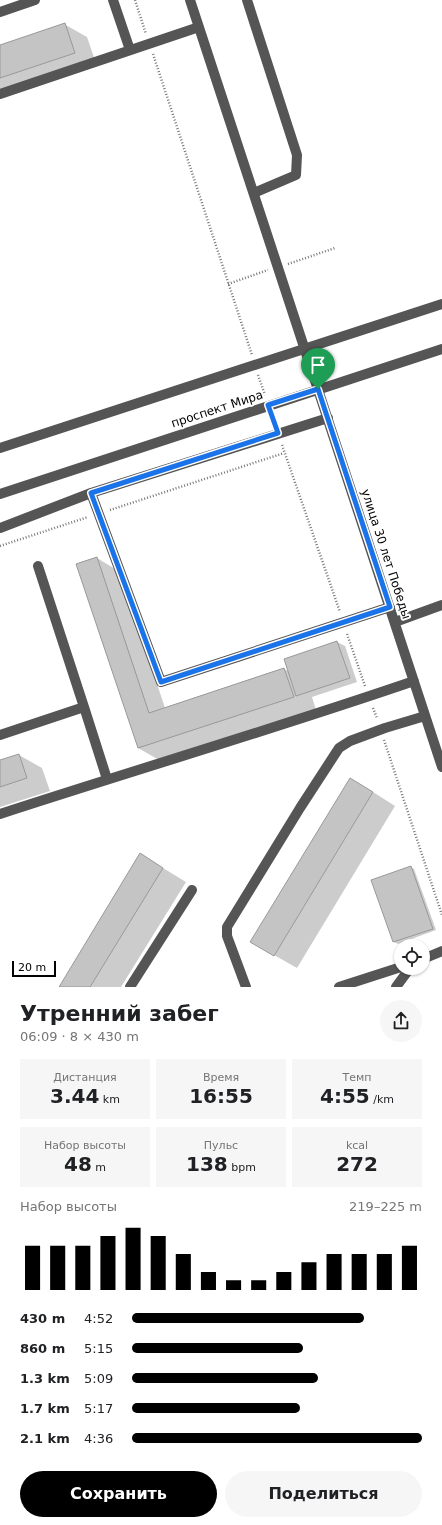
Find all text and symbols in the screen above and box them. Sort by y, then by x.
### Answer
pin [301,348,335,389]
icon: arrive [307,354,329,376]
street label: проспект Мира [169,388,265,430]
street label: улица 30 лет Победы [358,487,414,621]
map controls [394,939,430,975]
button: locate [394,939,430,975]
scale bar [12,959,56,978]
text: 20 m [18,961,46,974]
button: share [380,1000,422,1042]
text: Утренний забег [20,1001,219,1026]
text: 06:09 · 8 × 430 m [20,1029,139,1044]
text: Дистанция [53,1071,117,1084]
text: Время [203,1071,239,1084]
text: Темп [343,1071,371,1084]
text: 3.44 [50,1084,99,1108]
text: 16:55 [189,1084,253,1108]
text: 4:55 [320,1084,370,1108]
text: km [99,1093,120,1106]
text: /km [370,1093,394,1106]
text: Набор высоты [44,1139,126,1152]
text: Пульс [204,1139,238,1152]
text: kcal [346,1139,368,1152]
text: 48 [64,1152,92,1176]
text: 138 [186,1152,228,1176]
text: 272 [336,1152,378,1176]
text: m [92,1161,106,1174]
text: bpm [228,1161,256,1174]
text: Набор высоты [20,1199,117,1214]
text: 219–225 m [349,1199,422,1214]
text: 430 m [20,1311,65,1326]
text: 4:52 [84,1311,113,1326]
text: 860 m [20,1341,65,1356]
text: 5:15 [84,1341,113,1356]
text: 1.3 km [20,1371,70,1386]
text: 5:09 [84,1371,113,1386]
text: 1.7 km [20,1401,70,1416]
text: 5:17 [84,1401,113,1416]
text: 2.1 km [20,1431,70,1446]
text: 4:36 [84,1431,113,1446]
button: Сохранить [20,1471,217,1517]
button: Поделиться [225,1471,422,1517]

